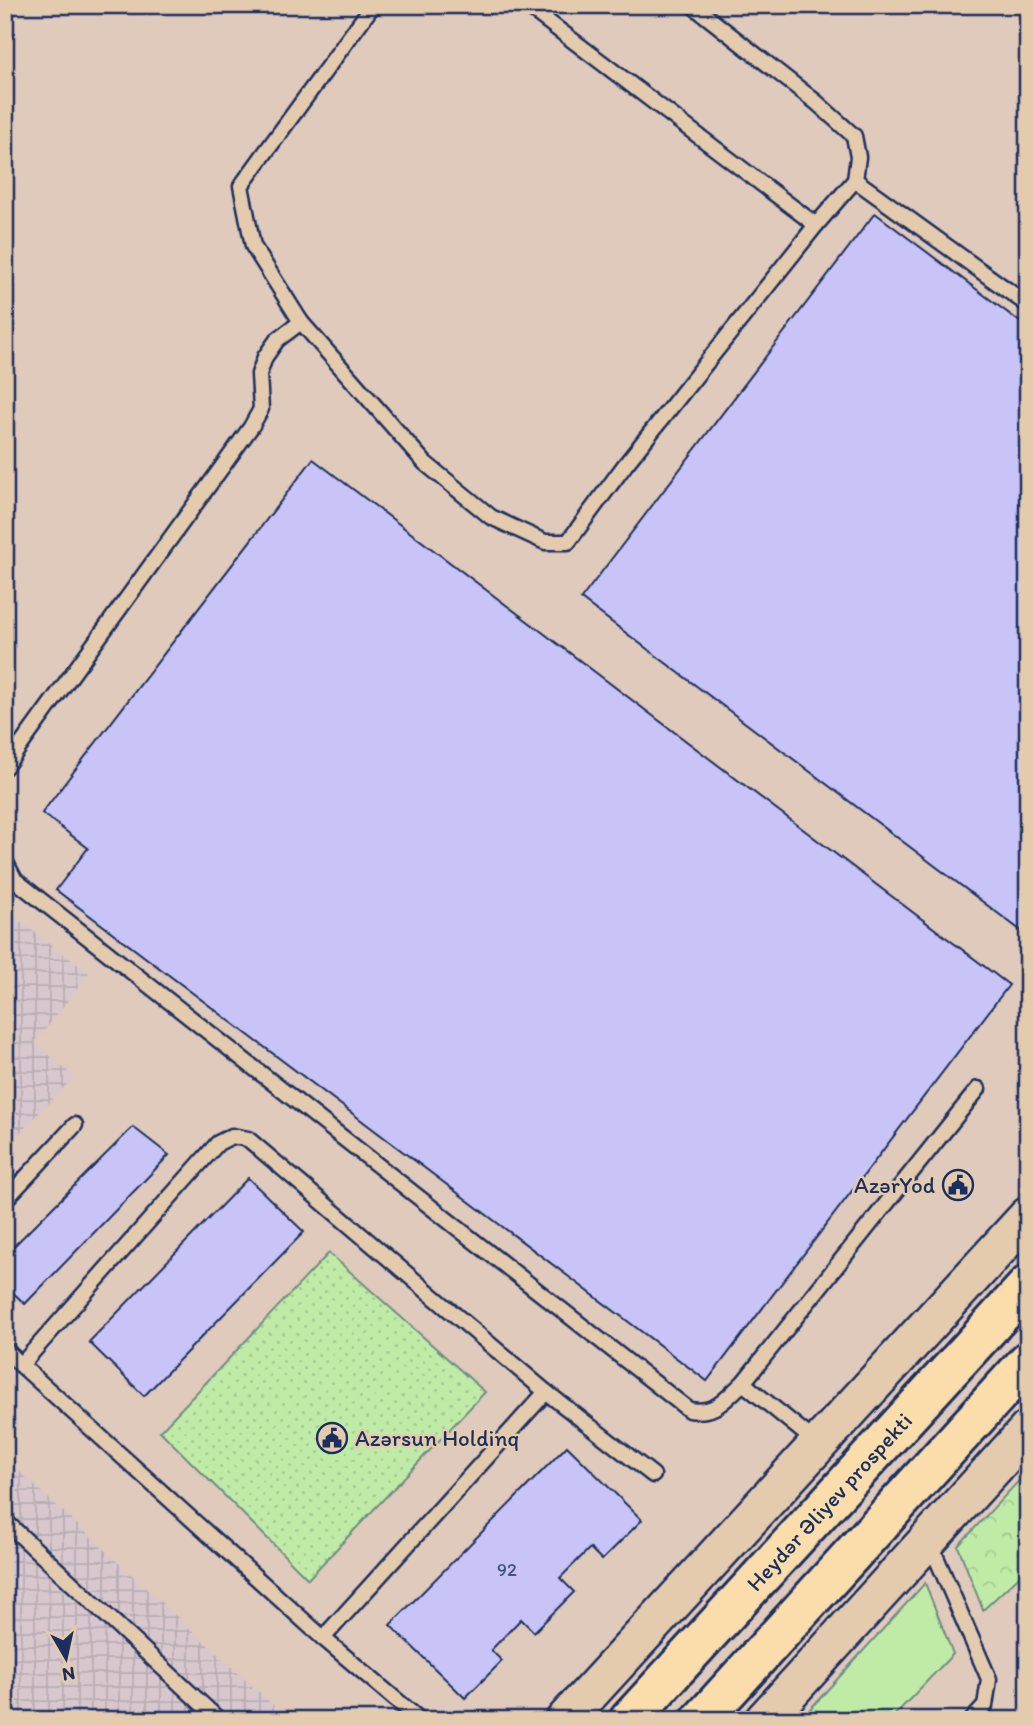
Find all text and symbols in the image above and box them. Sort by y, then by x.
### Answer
public building icon: AzərYod [941,1168,975,1202]
place label: AzərYod [854,1171,935,1199]
street label: Heydər Əliyev prospekti [740,1407,918,1597]
public building icon: Azərsun Holdinq [315,1421,349,1455]
place label: Azərsun Holdinq [355,1424,519,1452]
house number: 92 [497,1558,517,1581]
north arrow [32,1624,102,1694]
text: N [60,1662,77,1687]

